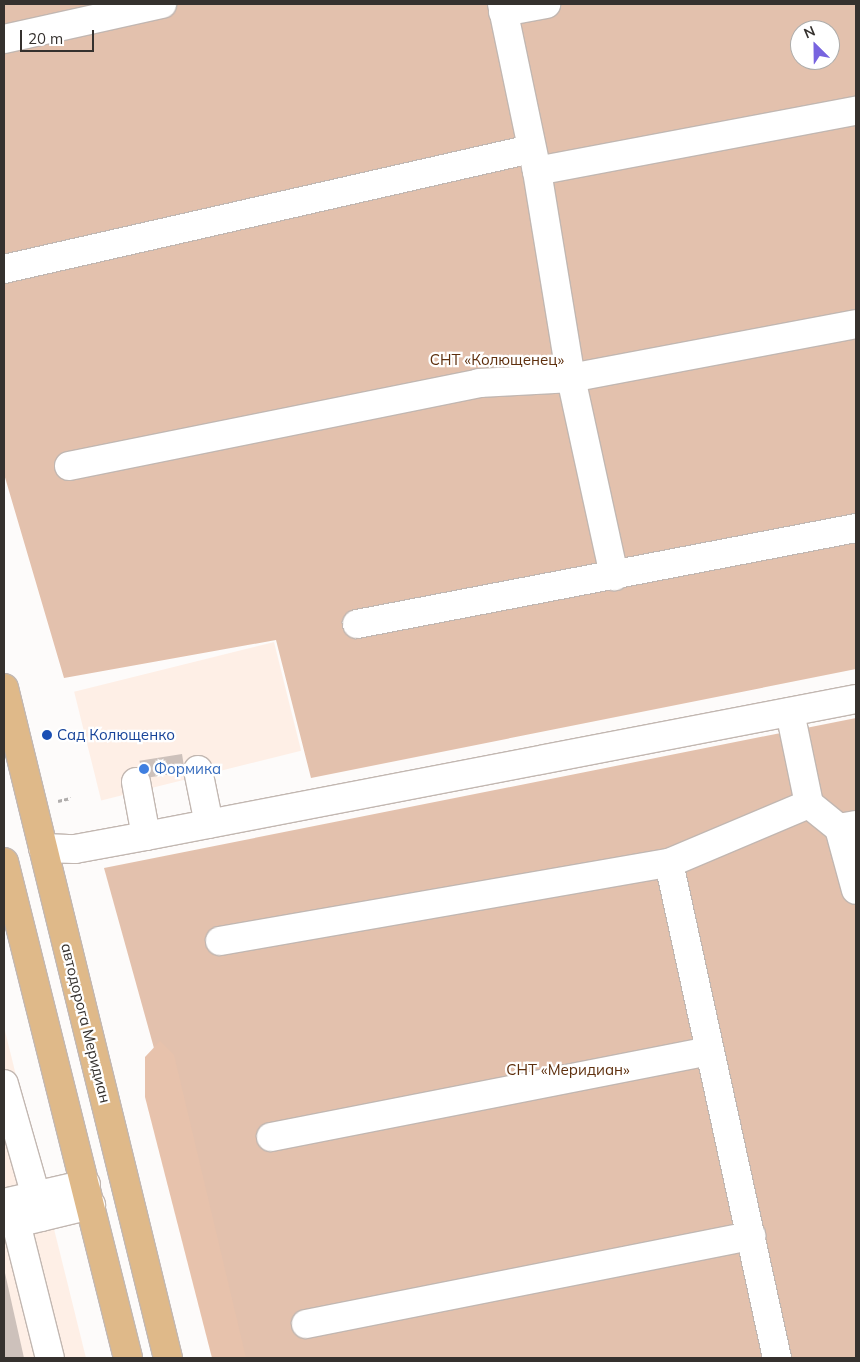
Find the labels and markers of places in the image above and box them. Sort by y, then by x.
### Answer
place label: Сад Колющенко [57,726,175,744]
marker: Сад Колющенко [41,729,53,741]
place label: Формика [154,760,221,778]
marker: Формика [138,763,150,775]

